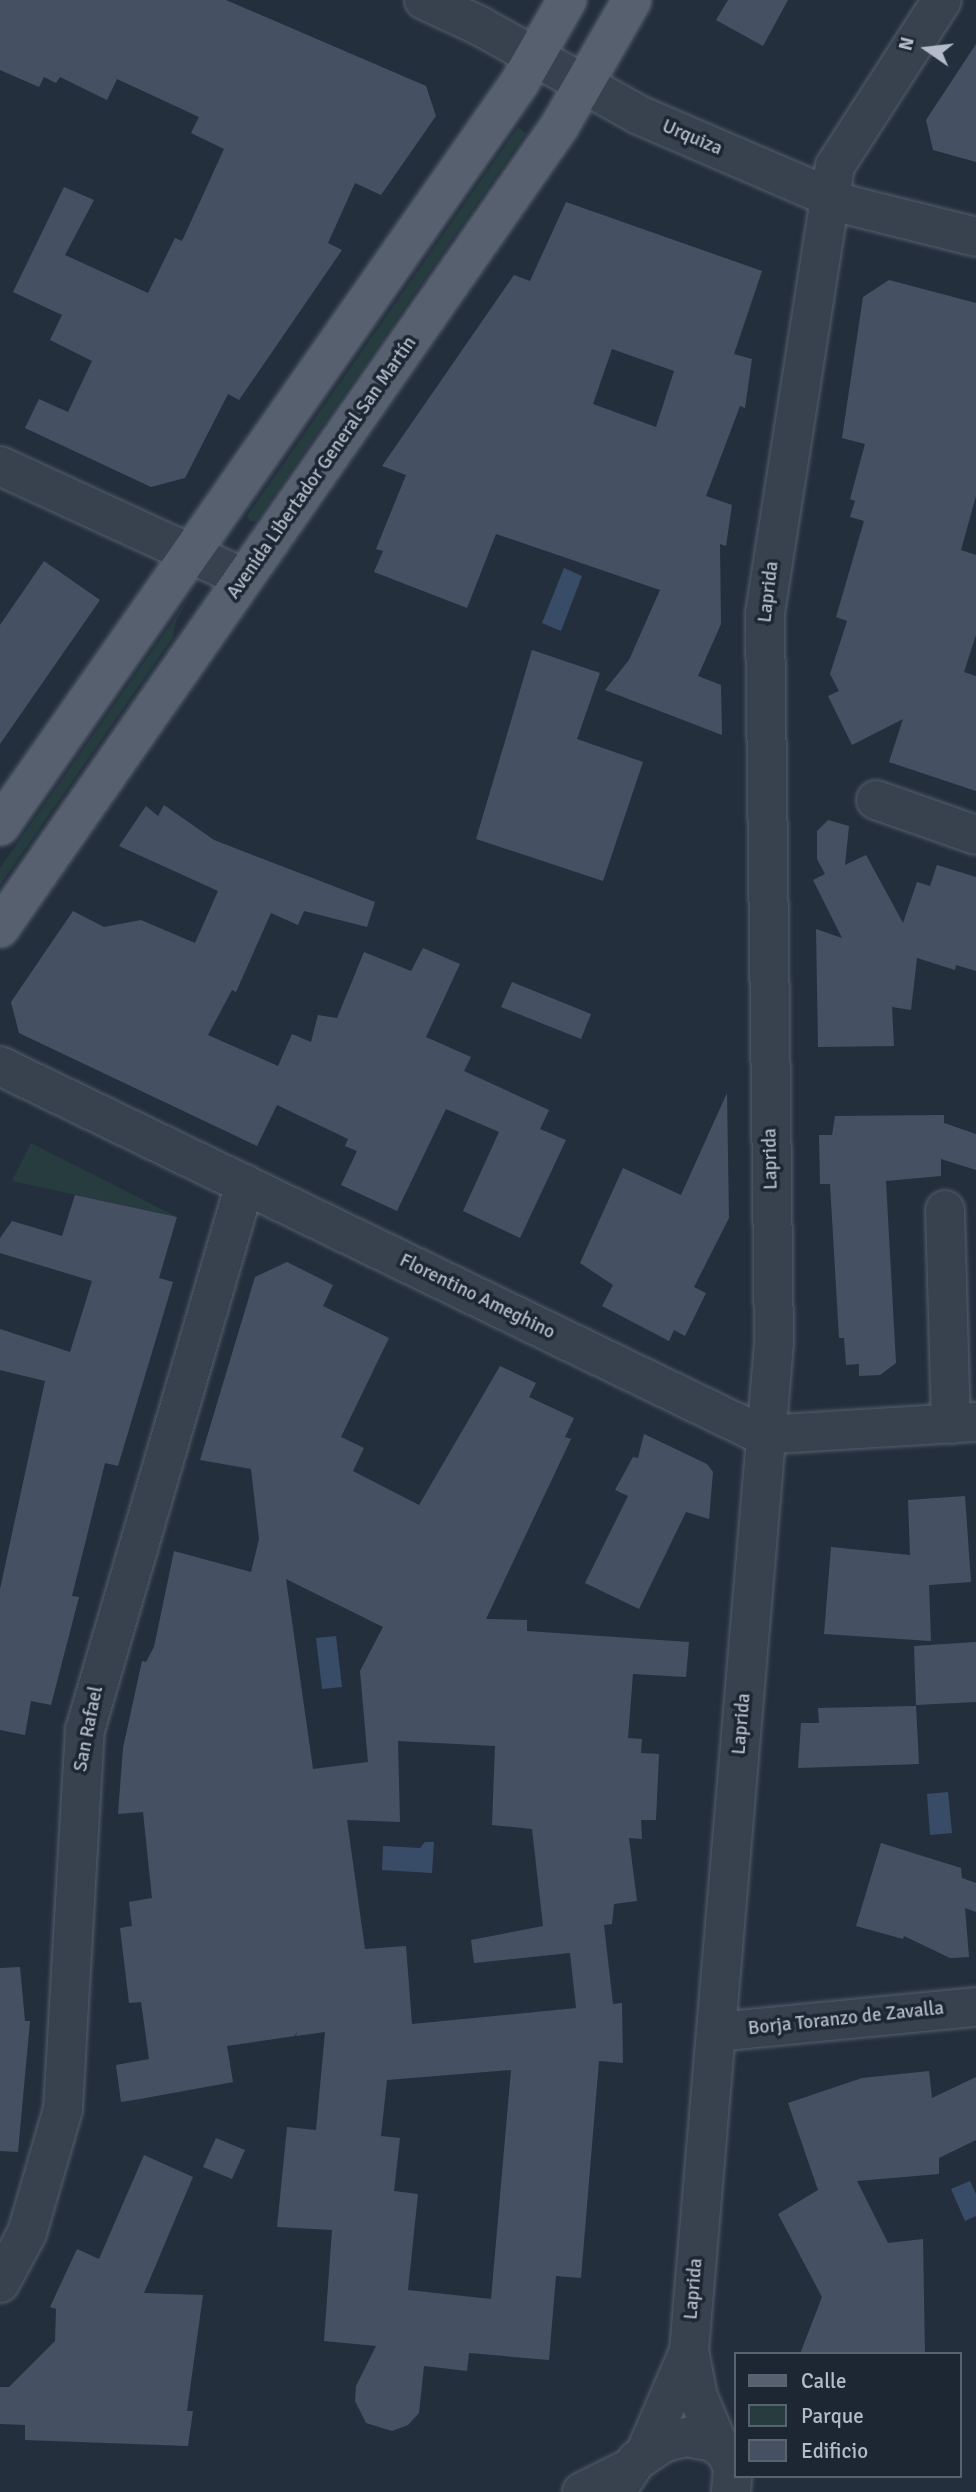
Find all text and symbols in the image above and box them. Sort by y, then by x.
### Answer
north arrow [892,14,962,84]
text: N [893,35,920,53]
street label: Urquiza [658,115,726,161]
street label: Avenida Libertador General San Martín [222,333,422,603]
street label: Laprida [754,560,784,624]
street label: Laprida [759,1128,783,1190]
street label: Florentino Ameghino [396,1249,558,1345]
street label: San Rafael [70,1684,108,1774]
street label: Laprida [728,1692,756,1756]
street label: Borja Toranzo de Zavalla [747,1997,945,2041]
street label: Laprida [680,2257,708,2321]
legend [734,2352,962,2478]
text: Calle [801,2368,847,2394]
text: Parque [801,2403,864,2429]
text: Edificio [801,2438,868,2464]

